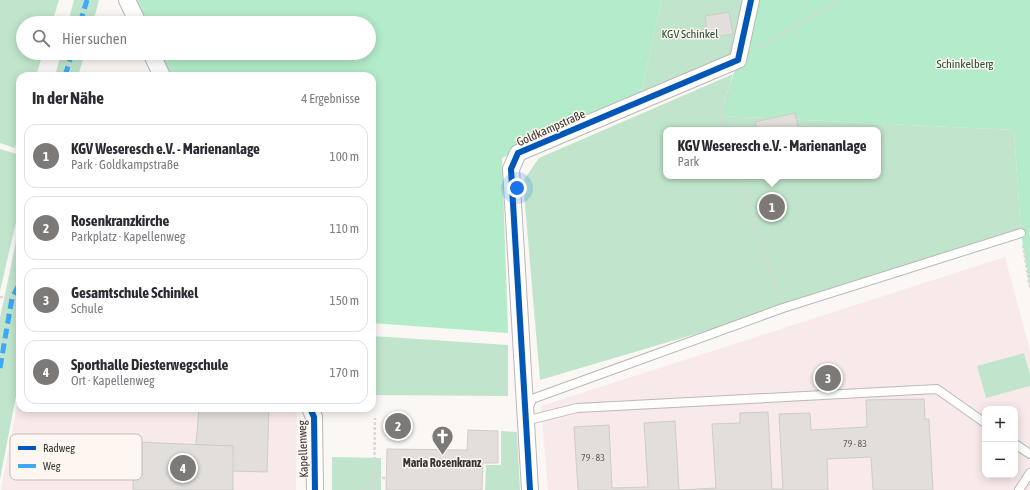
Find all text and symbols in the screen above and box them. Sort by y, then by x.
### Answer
search box [16,16,376,60]
icon: search [30,27,52,49]
park label: KGV Schinkel [662,27,719,41]
text: Hier suchen [62,30,127,47]
park label: Schinkelberg [936,57,994,71]
text: In der Nähe [32,88,104,108]
text: 4 Ergebnisse [301,91,360,106]
street label: Goldkampstraße [515,107,587,149]
popup [663,127,881,179]
text: KGV Weseresch e.V. - Marienanlage [678,137,866,154]
text: KGV Weseresch e.V. - Marienanlage [71,140,260,157]
text: 1 [43,149,49,164]
text: 100 m [330,149,359,164]
text: Park [678,154,699,169]
text: Park · Goldkampstraße [71,157,179,172]
your location [507,178,527,198]
pin: 1 [759,192,785,222]
text: Rosenkranzkirche [71,212,169,229]
text: 2 [43,221,49,236]
text: 110 m [330,221,359,236]
text: Parkplatz · Kapellenweg [71,229,185,244]
text: Gesamtschule Schinkel [71,284,198,301]
text: 3 [43,293,49,308]
text: 150 m [330,293,359,308]
text: Schule [71,301,103,316]
text: Sporthalle Diesterwegschule [71,356,228,373]
pin: 3 [815,363,841,393]
text: 4 [43,365,49,380]
text: 170 m [330,365,359,380]
text: Ort · Kapellenweg [71,373,155,388]
map controls [982,406,1018,478]
button: + [982,406,1018,442]
pin: 2 [385,411,411,441]
street label: Kapellenweg [295,419,311,478]
church icon: Maria Rosenkranz [429,423,455,456]
legend [10,434,142,480]
house number: 79 - 83 [843,438,867,449]
text: Radweg [43,442,75,454]
button: − [982,442,1018,478]
house number: 79 - 83 [581,452,605,463]
pin: 4 [170,453,196,483]
place label: Maria Rosenkranz [403,456,482,470]
text: Weg [43,460,61,472]

